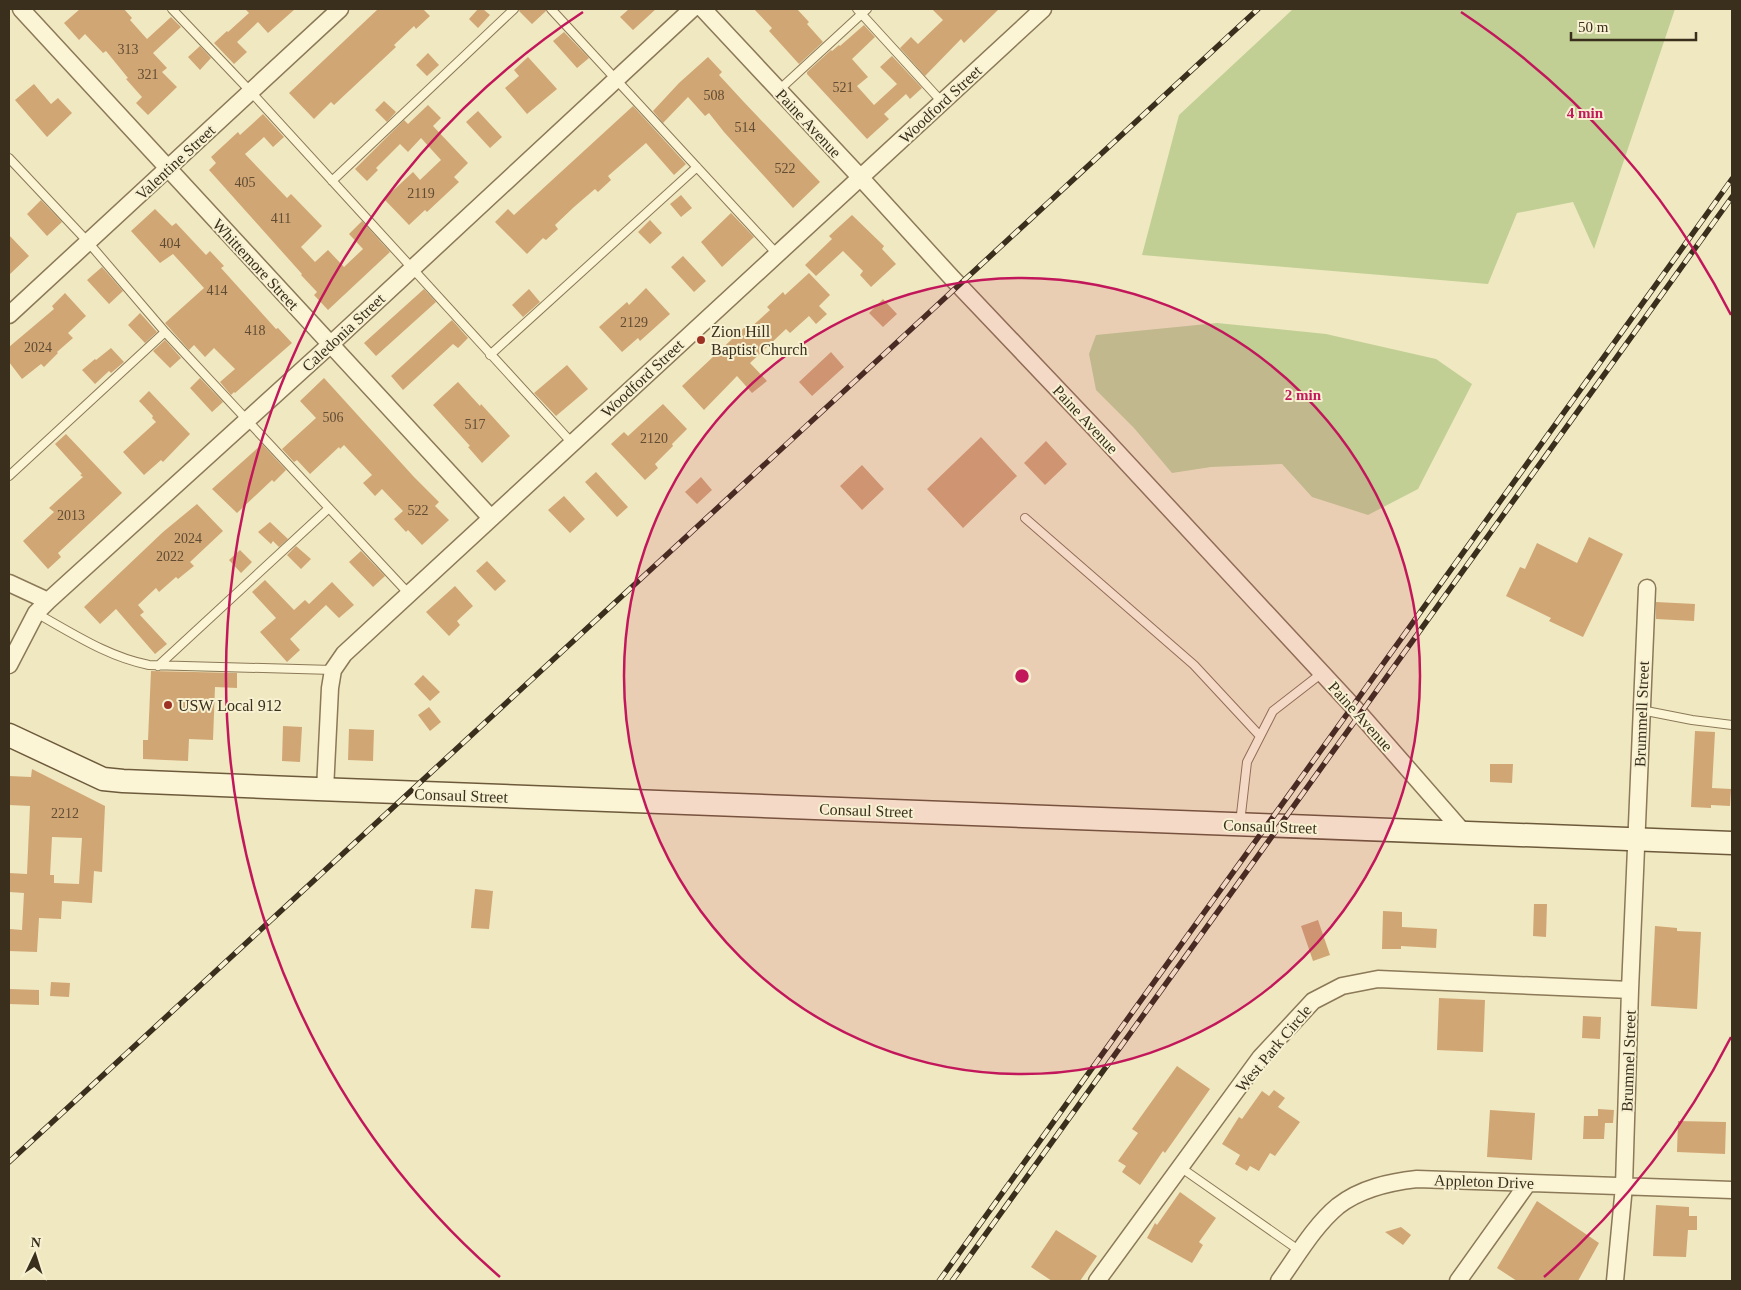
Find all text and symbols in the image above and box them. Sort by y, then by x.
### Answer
scale bar [1571,10,1696,42]
text: 50 m [1578,19,1609,35]
house number: 313 [118,42,139,57]
street label: Woodford Street [896,62,985,147]
house number: 321 [138,67,159,82]
house number: 521 [833,80,854,95]
street label: Paine Avenue [773,86,845,161]
house number: 508 [704,88,725,103]
text: 4 min [1567,105,1604,121]
house number: 514 [735,120,756,135]
street label: Valentine Street [132,121,219,203]
house number: 522 [775,161,796,176]
house number: 405 [235,175,256,190]
house number: 2119 [407,186,435,201]
house number: 411 [271,211,291,226]
street label: Whittemore Street [209,215,302,314]
house number: 404 [160,236,181,251]
house number: 414 [207,283,228,298]
street label: Caledonia Street [299,290,388,375]
house number: 2129 [620,315,648,330]
house number: 418 [245,323,266,338]
place label: Zion Hill Baptist Church [711,323,807,359]
marker: Zion Hill Baptist Church [695,334,707,346]
street label: Woodford Street [598,336,687,421]
house number: 2024 [24,340,52,355]
street label: Paine Avenue [1050,382,1122,457]
text: 2 min [1285,387,1322,403]
house number: 506 [323,410,344,425]
house number: 517 [465,417,486,432]
house number: 2120 [640,431,668,446]
house number: 522 [408,503,429,518]
house number: 2013 [57,508,85,523]
house number: 2024 [174,531,202,546]
house number: 2022 [156,549,184,564]
street label: Brummell Street [1631,660,1652,767]
centre of rings [1013,667,1031,685]
street label: Paine Avenue [1325,678,1396,754]
place label: USW Local 912 [178,697,282,714]
marker: USW Local 912 [162,699,174,711]
street label: Consaul Street [414,785,509,806]
street label: Consaul Street [819,800,914,821]
house number: 2212 [51,806,79,821]
street label: Consaul Street [1223,816,1318,837]
street label: West Park Circle [1232,1001,1315,1095]
street label: Brummel Street [1618,1009,1639,1112]
street label: Appleton Drive [1434,1171,1534,1193]
north arrow [10,1230,60,1280]
text: N [30,1235,41,1250]

